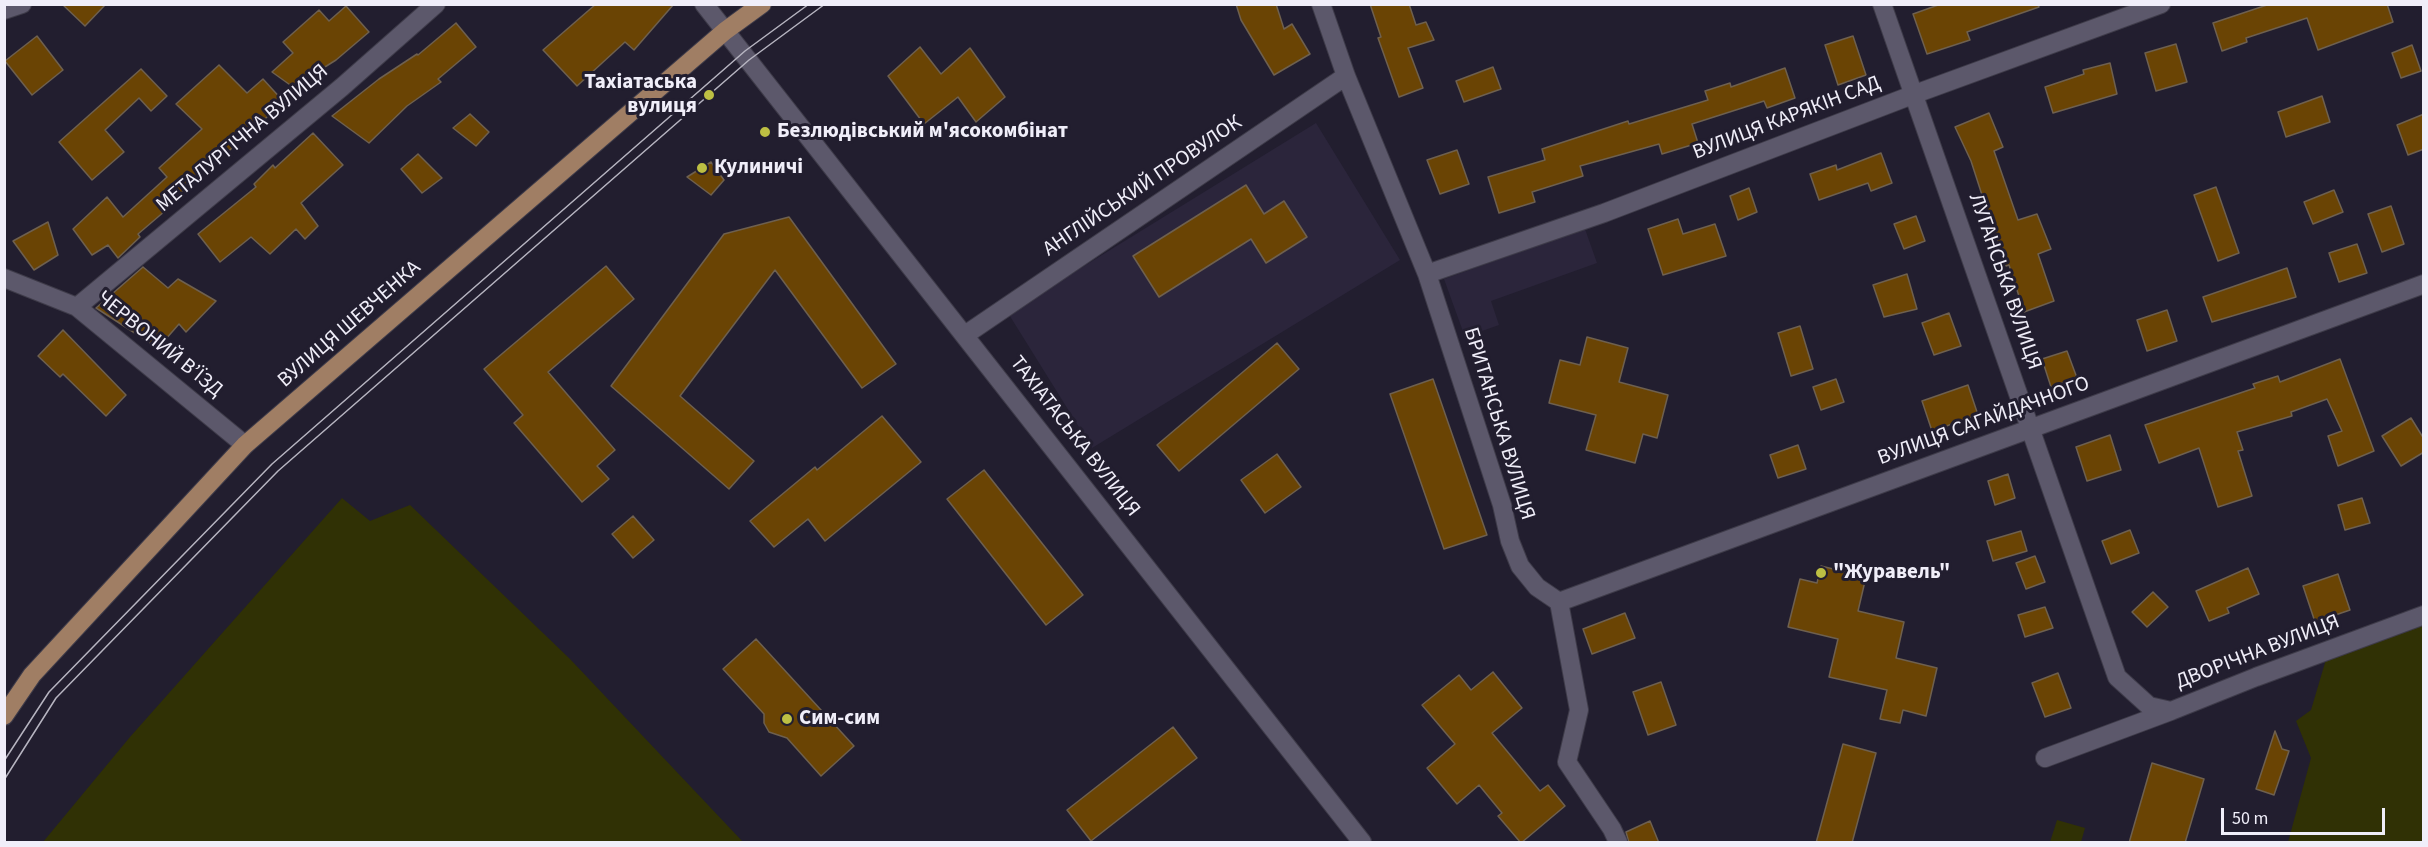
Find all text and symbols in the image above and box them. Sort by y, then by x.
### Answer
street label: МЕТАЛУРГІЧНА ВУЛИЦЯ [152,60,334,218]
place label: Тахіатаська вулиця [584,70,697,120]
street label: ВУЛИЦЯ КАРЯКІН САД [1690,72,1884,166]
marker: Тахіатаська вулиця [702,88,716,102]
street label: АНГЛІЙСЬКИЙ ПРОВУЛОК [1039,111,1247,263]
place label: Безлюдівський м'ясокомбінат [777,119,1068,145]
marker: Безлюдівський м'ясокомбінат [758,125,772,139]
place label: Кулиничі [714,155,803,181]
marker: Кулиничі [695,161,709,175]
street label: ЛУГАНСЬКА ВУЛИЦЯ [1962,191,2046,373]
street label: ВУЛИЦЯ ШЕВЧЕНКА [273,256,427,394]
street label: ЧЕРВОНИЙ В’ЇЗД [91,286,227,404]
street label: БРИТАНСЬКА ВУЛИЦЯ [1457,325,1539,523]
street label: ТАХІАТАСЬКА ВУЛИЦЯ [1004,352,1144,522]
street label: ВУЛИЦЯ САГАЙДАЧНОГО [1875,372,2093,472]
place label: "Журавель" [1833,560,1950,586]
marker: "Журавель" [1814,566,1828,580]
street label: ДВОРІЧНА ВУЛИЦЯ [2173,610,2343,696]
place label: Сим-сим [799,706,880,732]
marker: Сим-сим [780,712,794,726]
scale bar [2224,796,2388,834]
text: 50 m [2232,806,2268,831]

